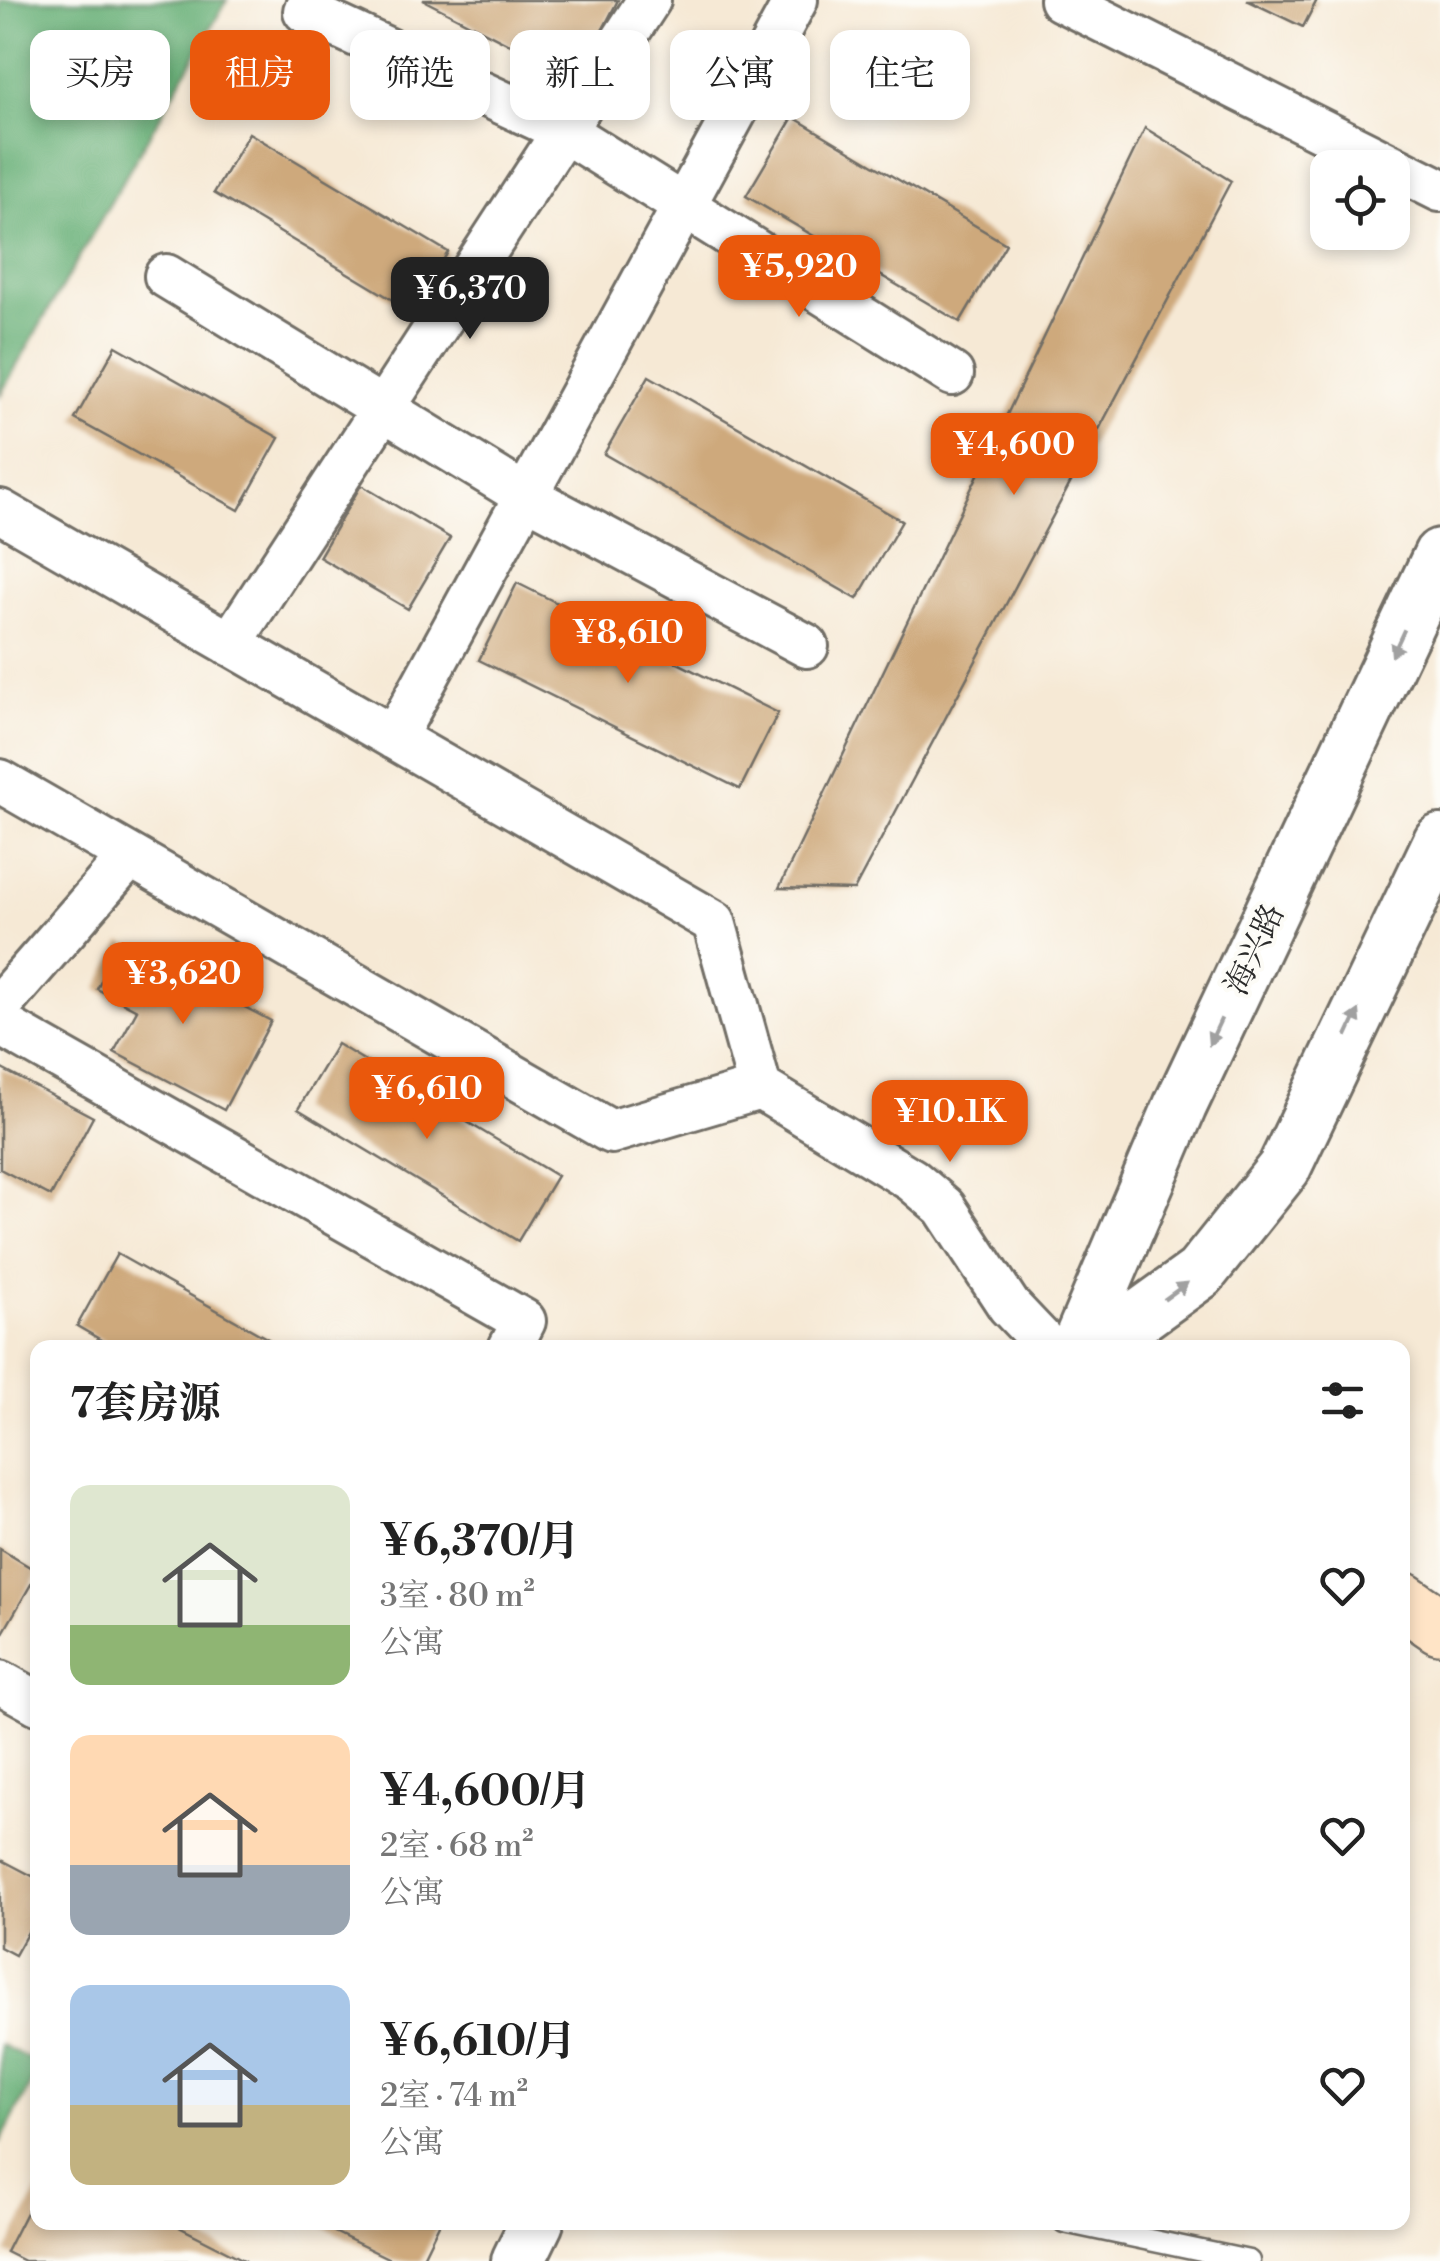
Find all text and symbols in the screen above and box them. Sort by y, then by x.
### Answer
chip: 买房 [30,30,170,120]
chip: 租房 [190,30,330,120]
chip: 筛选 [350,30,490,120]
chip: 新上 [510,30,650,120]
chip: 公寓 [670,30,810,120]
chip: 住宅 [830,30,970,120]
map controls [1310,150,1410,250]
button: locate [1310,150,1410,250]
pin: ¥5,920 [718,235,880,320]
text: ¥5,920 [740,247,858,287]
pin: ¥6,370 [389,257,551,342]
text: ¥6,370 [413,269,527,309]
pin: ¥4,600 [933,413,1095,498]
text: ¥4,600 [953,425,1075,465]
pin: ¥8,610 [547,601,709,686]
text: ¥8,610 [572,613,684,653]
one-way arrow [1390,629,1407,658]
street label: 海兴路 [1216,897,1293,1001]
pin: ¥3,620 [102,942,264,1027]
text: ¥3,620 [124,954,242,994]
one-way arrow [1344,1009,1361,1038]
one-way arrow [1207,1018,1224,1047]
pin: ¥6,610 [346,1057,508,1142]
text: ¥6,610 [371,1069,483,1109]
pin: ¥10.1K [869,1080,1031,1165]
text: ¥10.1K [894,1092,1006,1132]
one-way arrow [1162,1282,1189,1301]
icon: filters [1315,1373,1370,1428]
text: 7套房源 [70,1378,221,1431]
text: ¥6,370/月 [380,1516,580,1569]
icon: home [150,1525,270,1645]
icon: heart [1315,1558,1370,1613]
text: 3室 · 80 m² [380,1576,535,1616]
text: 公寓 [380,1623,444,1663]
text: ¥4,600/月 [380,1766,591,1819]
icon: home [150,1775,270,1895]
icon: heart [1315,1808,1370,1863]
text: 2室 · 68 m² [380,1826,534,1866]
text: 公寓 [380,1873,444,1913]
text: ¥6,610/月 [380,2016,576,2069]
icon: home [150,2025,270,2145]
icon: heart [1315,2058,1370,2113]
text: 2室 · 74 m² [380,2076,528,2116]
text: 公寓 [380,2123,444,2163]

